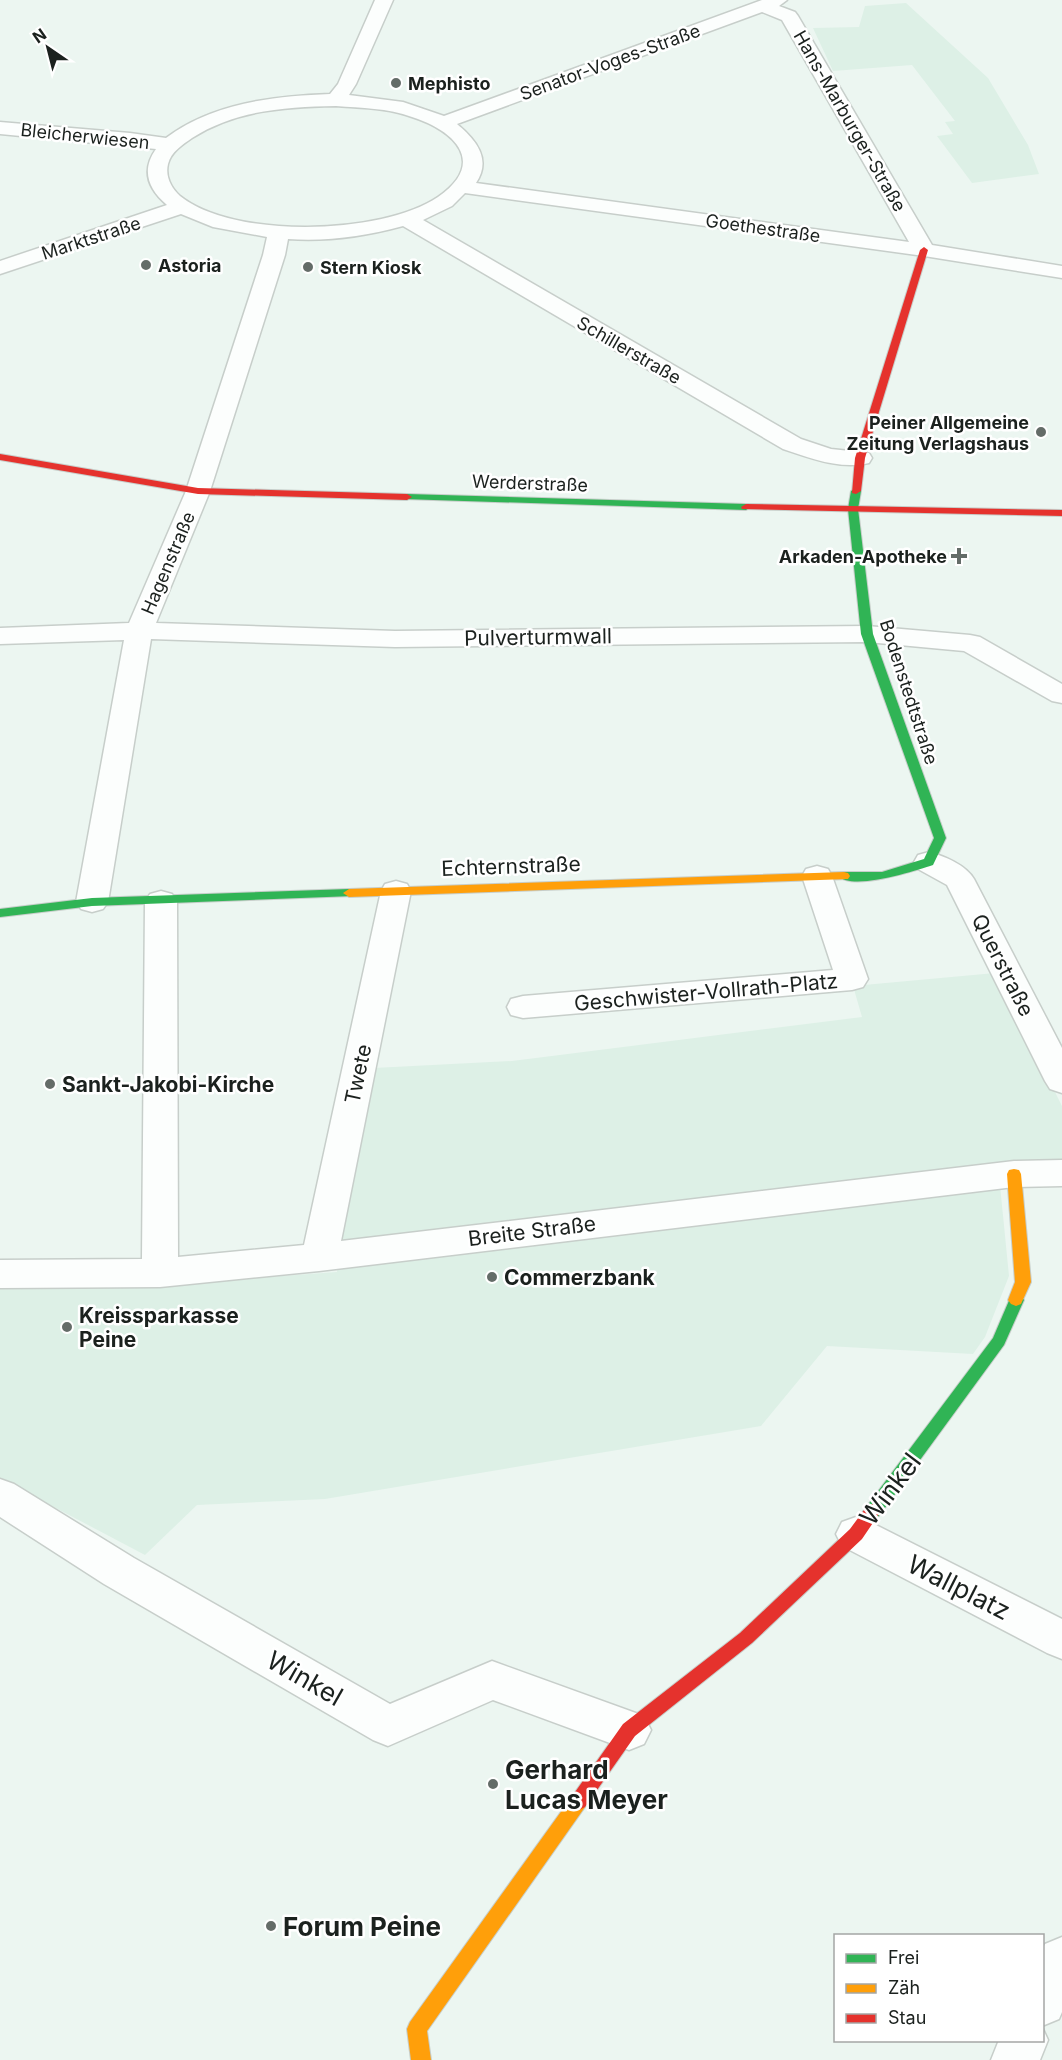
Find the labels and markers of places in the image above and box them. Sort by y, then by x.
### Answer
place label: Mephisto [408,73,490,94]
marker: Mephisto [389,76,403,90]
place label: Astoria [158,255,222,276]
place label: Stern Kiosk [320,257,422,278]
marker: Astoria [139,258,153,272]
marker: Stern Kiosk [301,260,315,274]
place label: Peiner Allgemeine Zeitung Verlagshaus [846,412,1029,454]
marker: Peiner Allgemeine Zeitung Verlagshaus [1034,425,1048,439]
place label: Arkaden-Apotheke [779,546,947,567]
marker: Arkaden-Apotheke [952,549,966,563]
place label: Sankt-Jakobi-Kirche [62,1072,274,1097]
marker: Sankt-Jakobi-Kirche [43,1077,57,1091]
place label: Commerzbank [504,1265,656,1290]
marker: Commerzbank [485,1270,499,1284]
place label: Kreissparkasse Peine [79,1303,239,1352]
marker: Kreissparkasse Peine [60,1320,74,1334]
place label: Gerhard Lucas Meyer [505,1754,668,1815]
marker: Gerhard Lucas Meyer [486,1777,500,1791]
place label: Forum Peine [283,1911,441,1942]
marker: Forum Peine [264,1919,278,1933]

